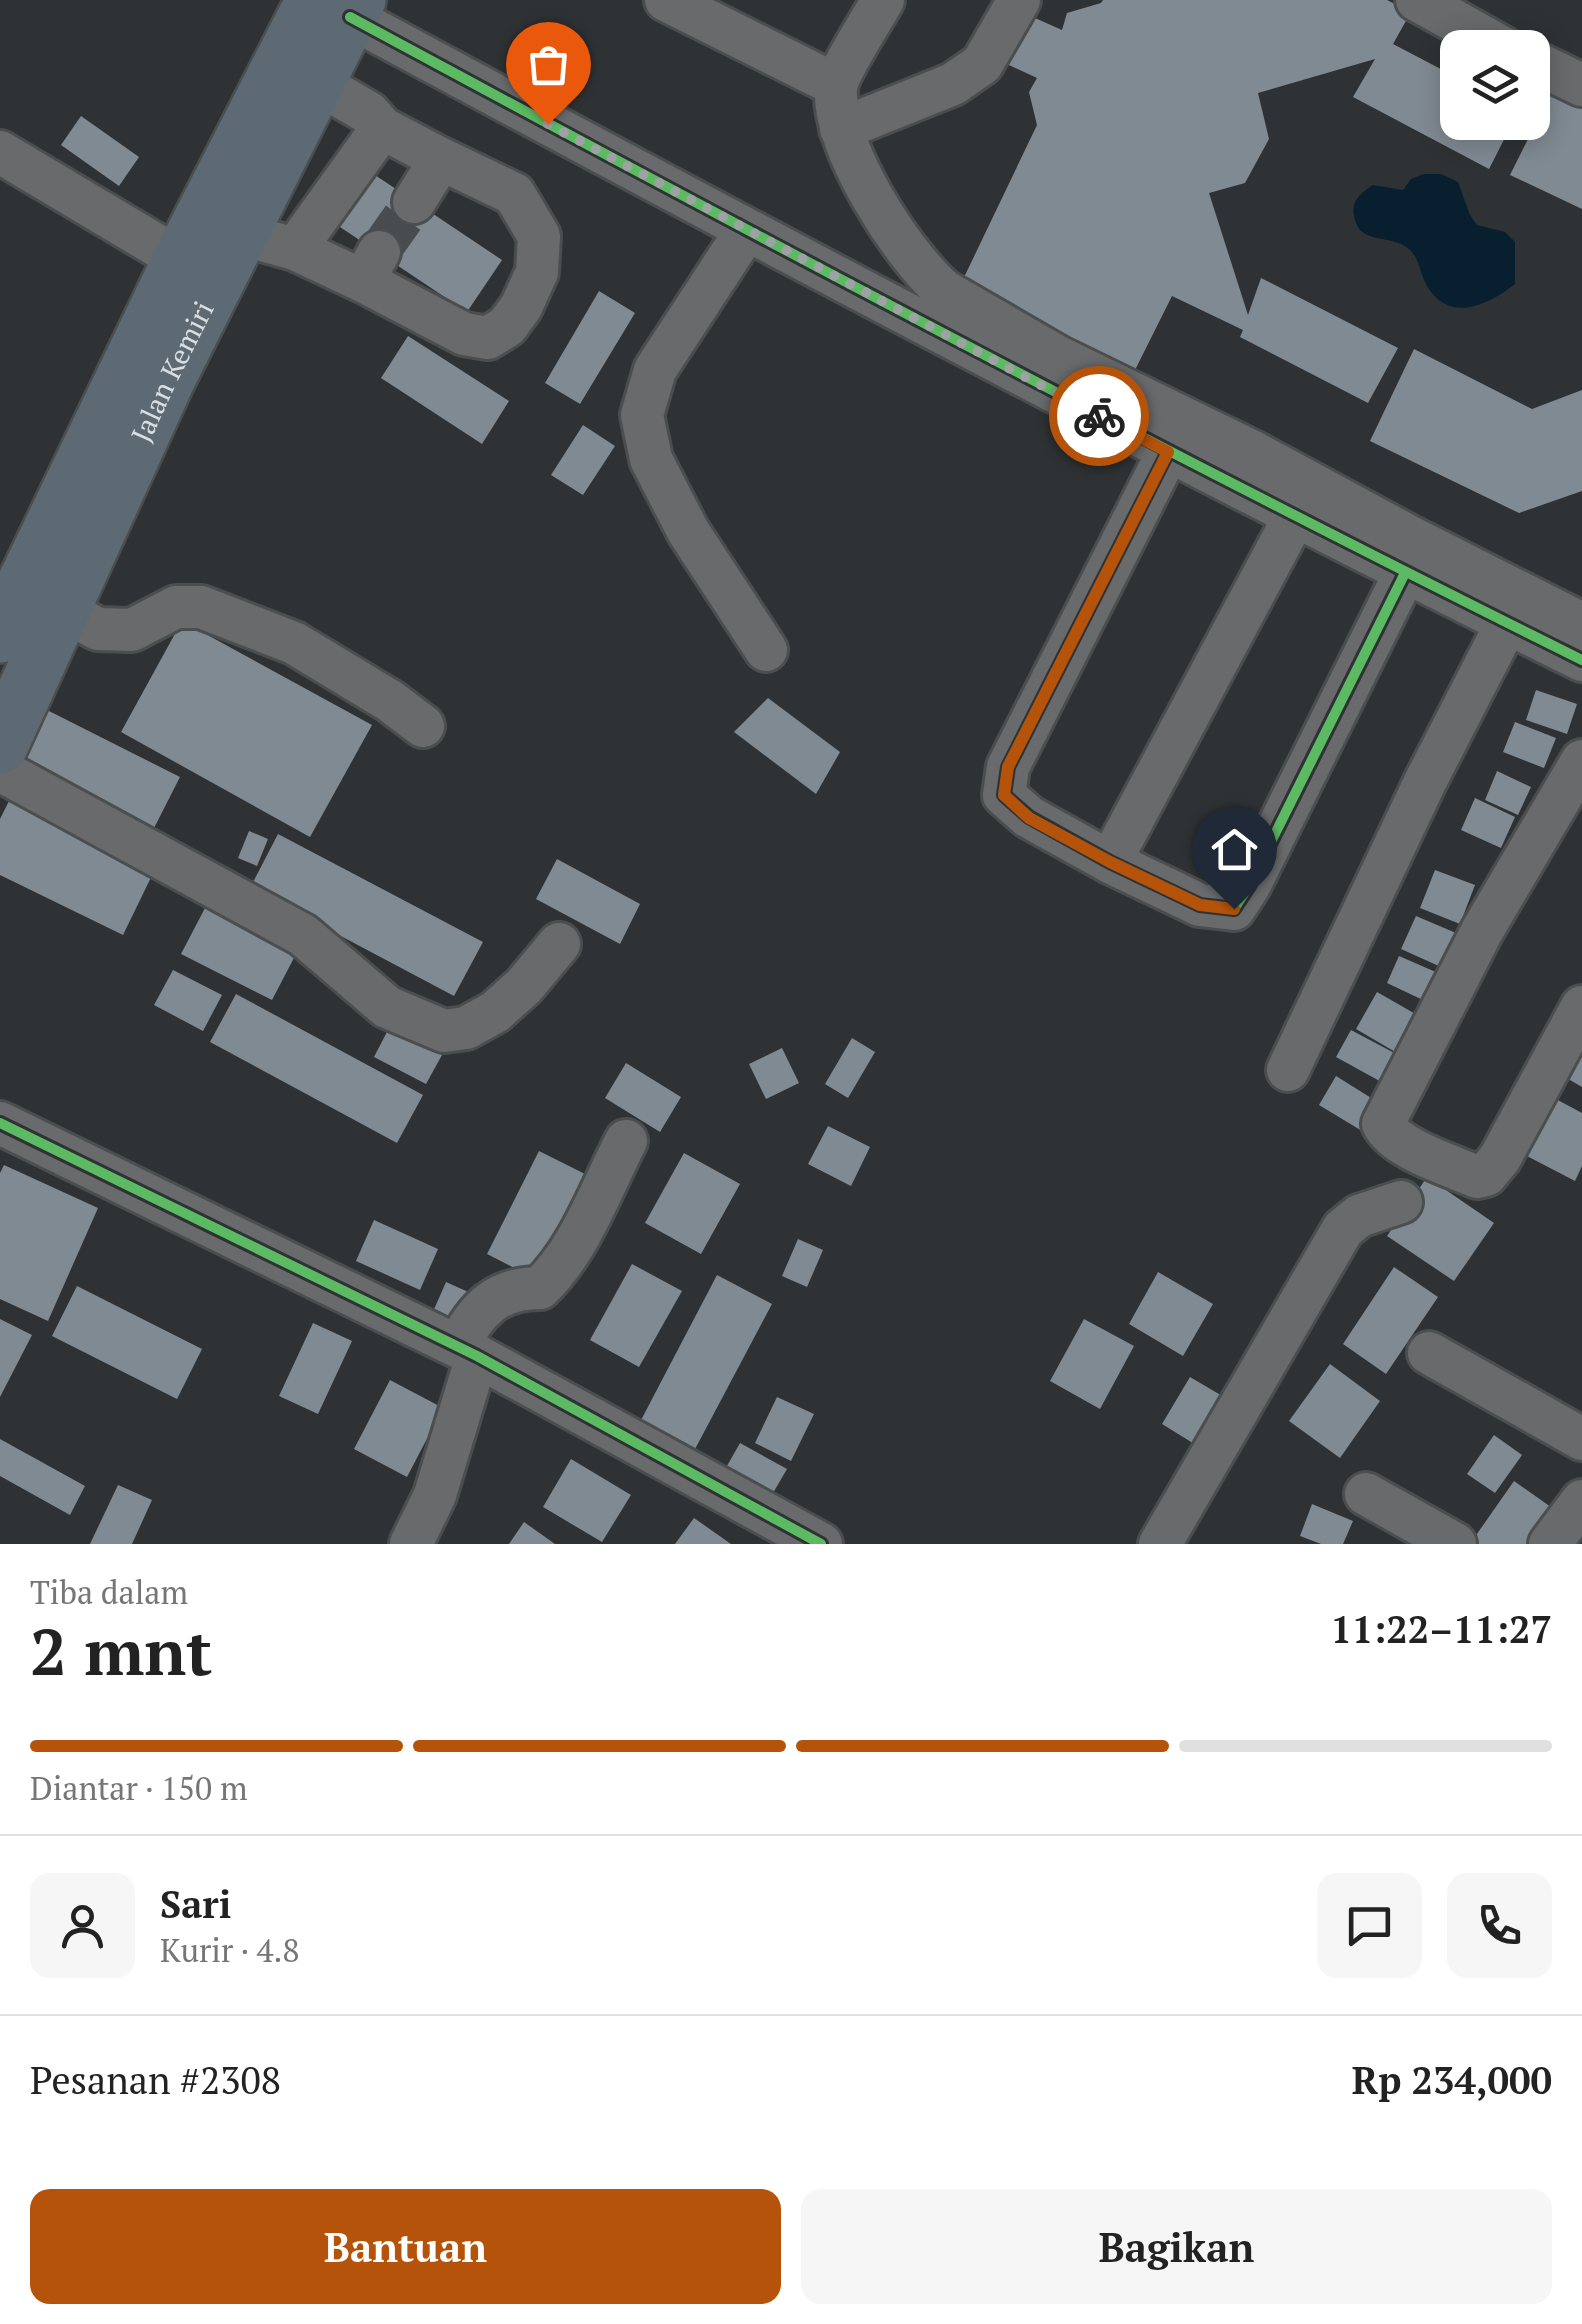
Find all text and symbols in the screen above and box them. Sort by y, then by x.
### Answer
pin [506,22,591,125]
map controls [1440,30,1550,140]
button: layers [1440,30,1550,140]
icon: bag [521,37,576,92]
street label: Jalan Kemiri [122,295,222,448]
courier [1049,366,1149,466]
icon: bike [1072,389,1127,444]
pin [1192,807,1277,910]
icon: home [1207,822,1262,877]
text: Tiba dalam [30,1571,188,1613]
text: 11:22–11:27 [1330,1604,1552,1654]
text: 2 mnt [30,1607,212,1694]
text: Diantar · 150 m [30,1767,248,1809]
button: person [30,1873,135,1978]
button: chat [1317,1873,1422,1978]
button: phone [1447,1873,1552,1978]
text: Sari [160,1879,231,1929]
text: Kurir · 4.8 [160,1929,300,1971]
text: Pesanan #2308 [30,2055,281,2105]
text: Rp 234,000 [1352,2055,1552,2105]
button: Bantuan [30,2189,781,2304]
button: Bagikan [801,2189,1552,2304]

